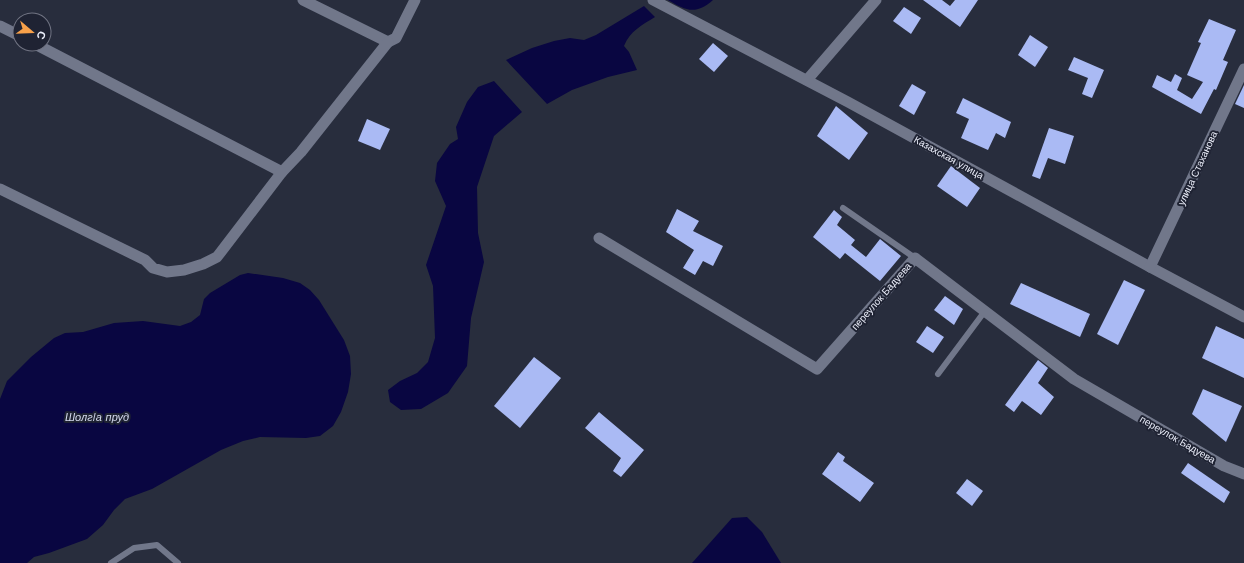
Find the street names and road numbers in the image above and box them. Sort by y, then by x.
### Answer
street label: улица Стаханова [1175,129,1220,207]
street label: Казахская улица [912,134,986,181]
street label: переулок Бадуева [849,260,914,332]
street label: переулок Бадуева [1138,413,1218,466]

